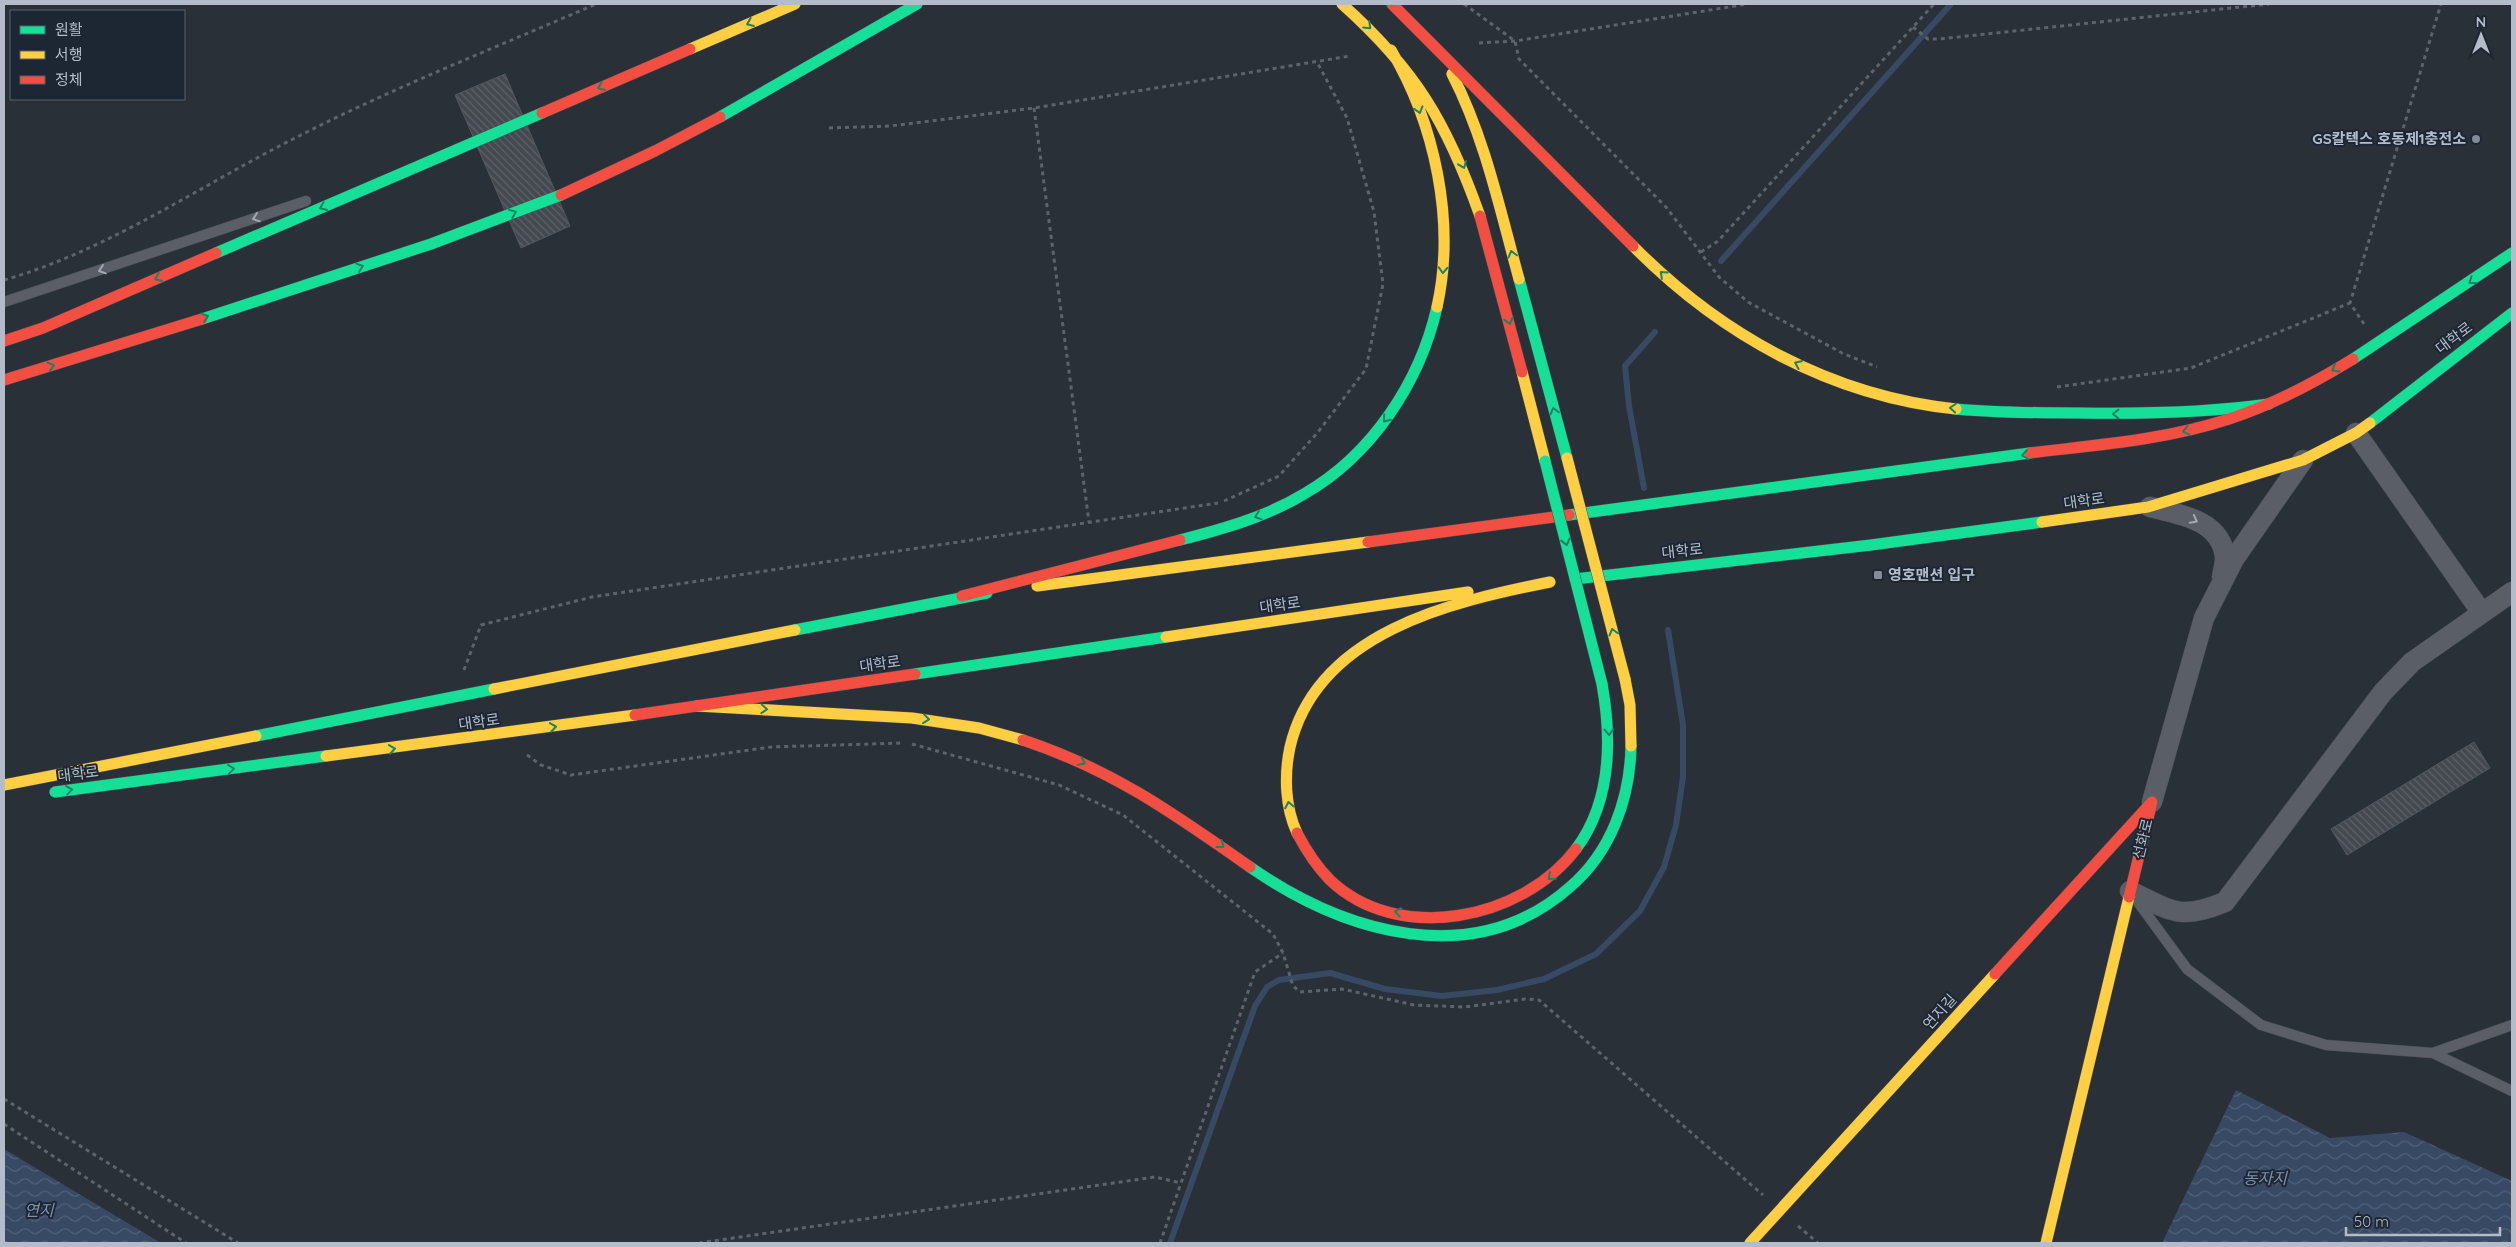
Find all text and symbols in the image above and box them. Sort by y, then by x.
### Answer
legend [10,10,185,100]
north arrow [2456,10,2506,60]
text: N [2476,13,2486,31]
one-way arrow [746,17,755,28]
text: 원활 [55,20,83,39]
one-way arrow [1362,20,1371,29]
text: 서행 [55,45,83,64]
text: 정체 [55,70,83,89]
one-way arrow [597,81,606,92]
one-way arrow [1413,105,1423,114]
place label: GS칼텍스 호동제1충전소 [2312,129,2466,148]
marker: GS칼텍스 호동제1충전소 [2470,133,2482,145]
one-way arrow [1456,160,1467,169]
one-way arrow [319,201,328,212]
one-way arrow [508,209,517,219]
one-way arrow [252,212,261,222]
one-way arrow [1507,249,1518,258]
one-way arrow [355,262,364,272]
one-way arrow [98,264,107,274]
one-way arrow [1438,266,1449,274]
one-way arrow [154,272,163,283]
one-way arrow [1660,272,1669,280]
one-way arrow [2468,275,2478,284]
one-way arrow [201,313,209,323]
one-way arrow [1503,317,1514,326]
street label: 대학로 [2431,318,2476,358]
one-way arrow [1794,359,1803,370]
one-way arrow [46,362,54,372]
one-way arrow [2332,362,2341,372]
one-way arrow [1949,403,1957,414]
one-way arrow [1549,406,1560,415]
one-way arrow [2111,409,2119,419]
one-way arrow [1383,413,1391,422]
one-way arrow [2181,425,2190,435]
one-way arrow [2021,449,2029,460]
street label: 대학로 [2062,488,2106,513]
one-way arrow [1254,510,1263,520]
one-way arrow [2189,514,2198,524]
one-way arrow [1560,538,1570,546]
street label: 대학로 [1660,539,1704,562]
place label: 영호맨션 입구 [1888,565,1975,584]
marker: 영호맨션 입구 [1872,569,1884,581]
street label: 대학로 [1258,592,1302,617]
one-way arrow [1609,628,1619,636]
street label: 대학로 [858,651,902,676]
one-way arrow [760,704,768,715]
street label: 대학로 [457,709,501,734]
one-way arrow [922,713,930,724]
one-way arrow [548,722,557,732]
one-way arrow [1604,728,1615,736]
one-way arrow [388,744,396,755]
one-way arrow [1077,755,1086,766]
street label: 대학로 [56,762,100,785]
one-way arrow [226,765,235,775]
one-way arrow [66,785,74,796]
one-way arrow [1285,801,1295,809]
street label: 선화로 [2128,816,2157,861]
one-way arrow [1215,839,1225,848]
one-way arrow [1548,872,1557,880]
one-way arrow [1394,907,1403,917]
street label: 연지길 [1919,990,1961,1033]
water label: 동자지 [2243,1168,2288,1188]
water label: 연지 [24,1200,55,1220]
scale bar [2346,1204,2500,1236]
text: 50 m [2354,1212,2389,1231]

